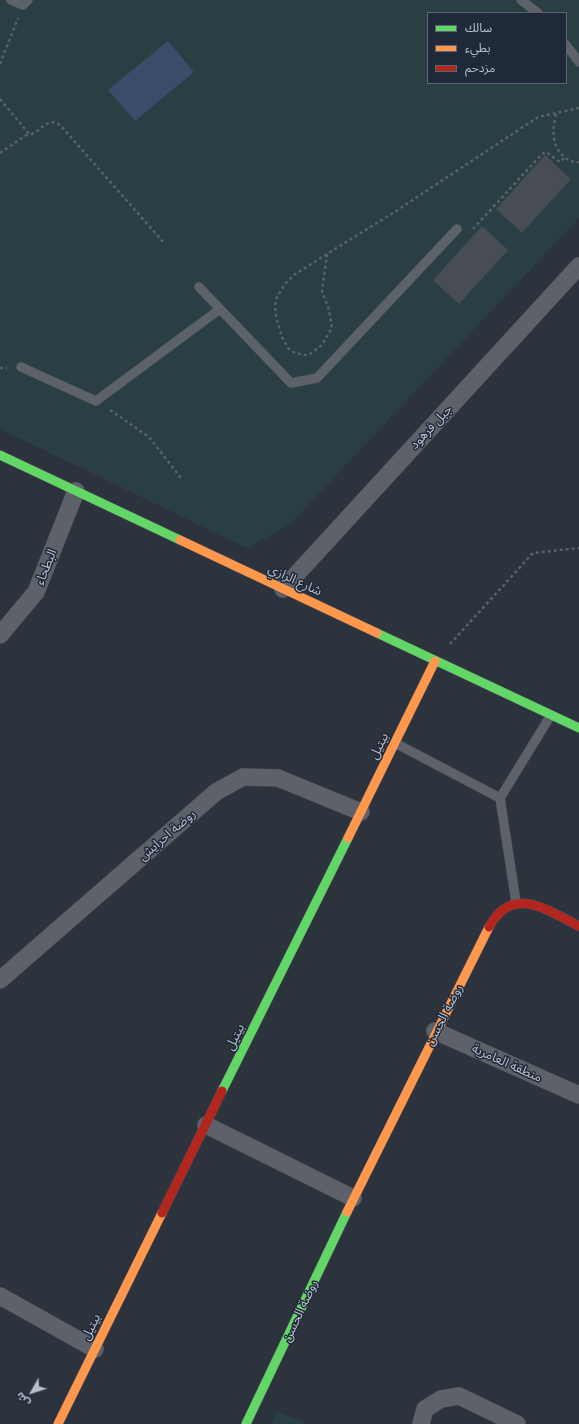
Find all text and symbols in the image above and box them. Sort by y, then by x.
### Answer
legend [427,12,567,84]
text: سالك [465,21,492,35]
text: بطيء [465,41,491,55]
text: مزدحم [465,61,495,75]
street label: جبل فرهود [407,402,455,452]
street label: البطحاء [32,547,60,587]
street label: شارع الرازي [266,561,324,599]
street label: بيتيل [366,730,392,762]
street label: روضة احرايش [135,806,199,864]
street label: روضة الحسن [422,982,466,1048]
street label: بيتيل [222,1021,248,1053]
street label: منطقة العامرية [469,1041,545,1085]
street label: روضة الحسن [279,1277,321,1345]
street label: بيتيل [78,1311,104,1343]
north arrow [12,1372,52,1412]
text: ش [13,1390,32,1409]

